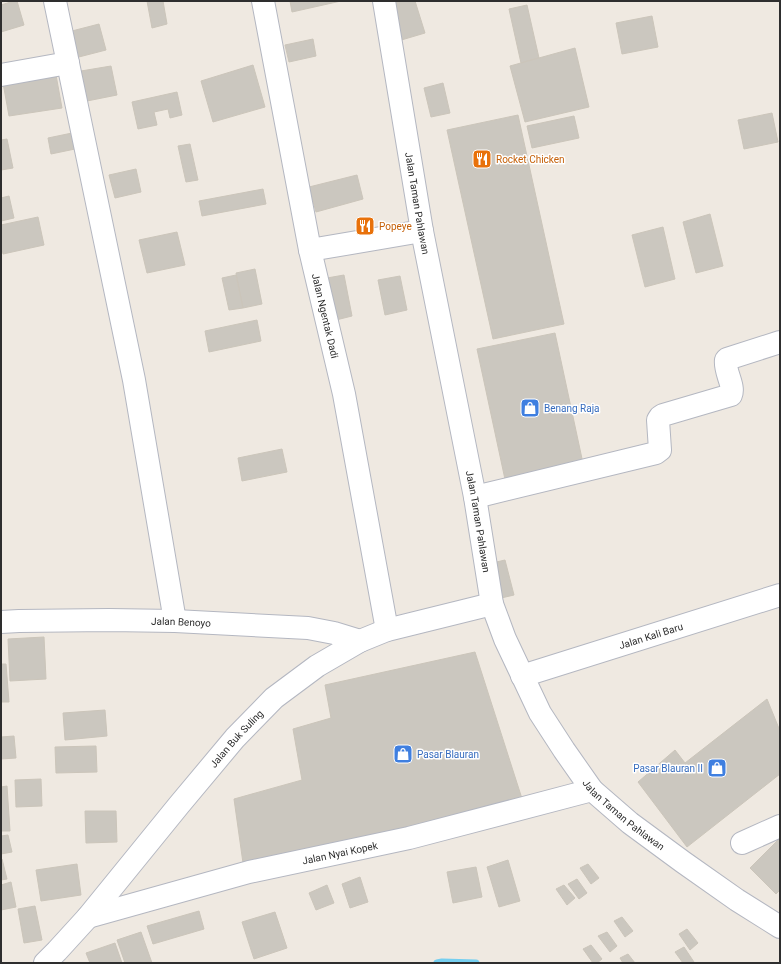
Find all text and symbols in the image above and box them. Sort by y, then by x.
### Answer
restaurant icon: Rocket Chicken [471,148,493,170]
street label: Jalan Taman Pahlawan [403,151,432,255]
place label: Rocket Chicken [496,154,565,165]
restaurant icon: Popeye [354,215,376,237]
place label: Popeye [379,221,412,232]
street label: Jalan Ngentak Dadi [310,272,340,359]
shop icon: Benang Raja [519,397,541,419]
place label: Benang Raja [544,403,600,414]
street label: Jalan Taman Pahlawan [464,469,492,573]
street label: Jalan Benoyo [151,616,211,629]
street label: Jalan Kali Baru [618,621,684,651]
street label: Jalan Buk Suling [208,708,265,770]
shop icon: Pasar Blauran [392,743,414,765]
place label: Pasar Blauran [417,749,479,760]
shop icon: Pasar Blauran II [706,757,728,779]
place label: Pasar Blauran II [633,763,703,774]
street label: Jalan Taman Pahlawan [580,778,666,852]
street label: Jalan Nyai Kopek [301,840,380,867]

